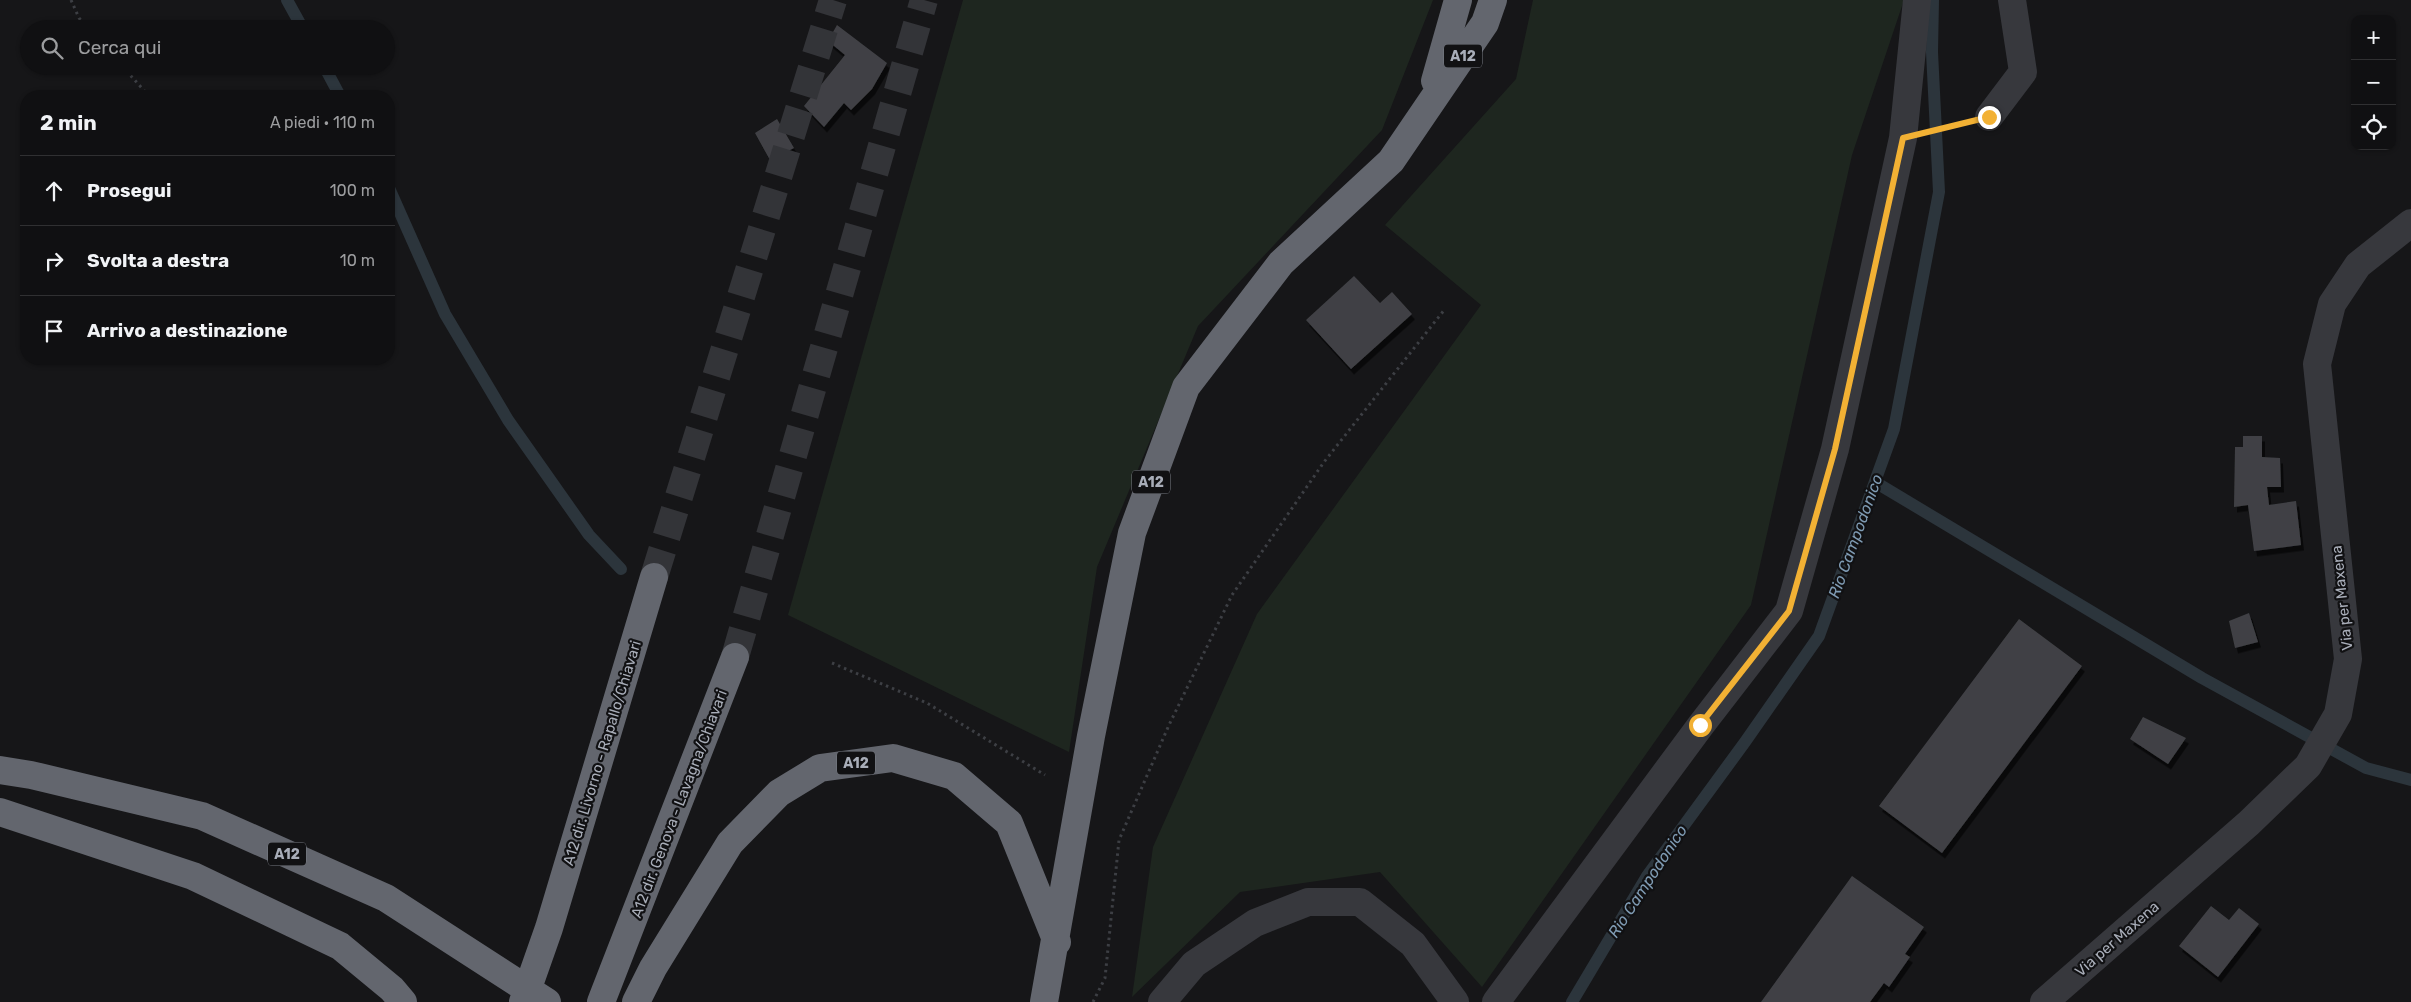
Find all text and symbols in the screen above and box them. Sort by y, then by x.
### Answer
map controls [2351,15,2396,150]
button: + [2351,15,2396,60]
search box [20,20,395,75]
icon: search [38,34,66,62]
text: Cerca qui [78,36,161,59]
road number: A12 [1444,44,1482,68]
button: − [2351,60,2396,105]
button: locate [2351,105,2396,150]
route end [1978,106,2001,129]
text: 2 min [40,110,97,135]
text: A piedi · 110 m [270,113,375,132]
icon: ahead [40,177,68,205]
text: Prosegui [87,179,171,202]
text: 100 m [330,181,375,200]
icon: right [40,247,68,275]
text: Svolta a destra [87,249,229,272]
text: 10 m [340,251,375,270]
icon: arrive [40,317,68,345]
text: Arrivo a destinazione [87,319,288,342]
road number: A12 [1132,471,1170,494]
water label: Rio Campodonico [1824,472,1887,601]
street label: Via per Maxena [2328,545,2356,651]
street label: A12 dir. Livorno - Rapallo/Chiavari [559,638,645,868]
street label: A12 dir. Genova - Lavagna/Chiavari [627,687,731,921]
route start [1689,714,1712,737]
road number: A12 [837,751,875,774]
water label: Rio Campodonico [1604,821,1691,941]
road number: A12 [268,842,306,866]
street label: Via per Maxena [2071,898,2163,980]

